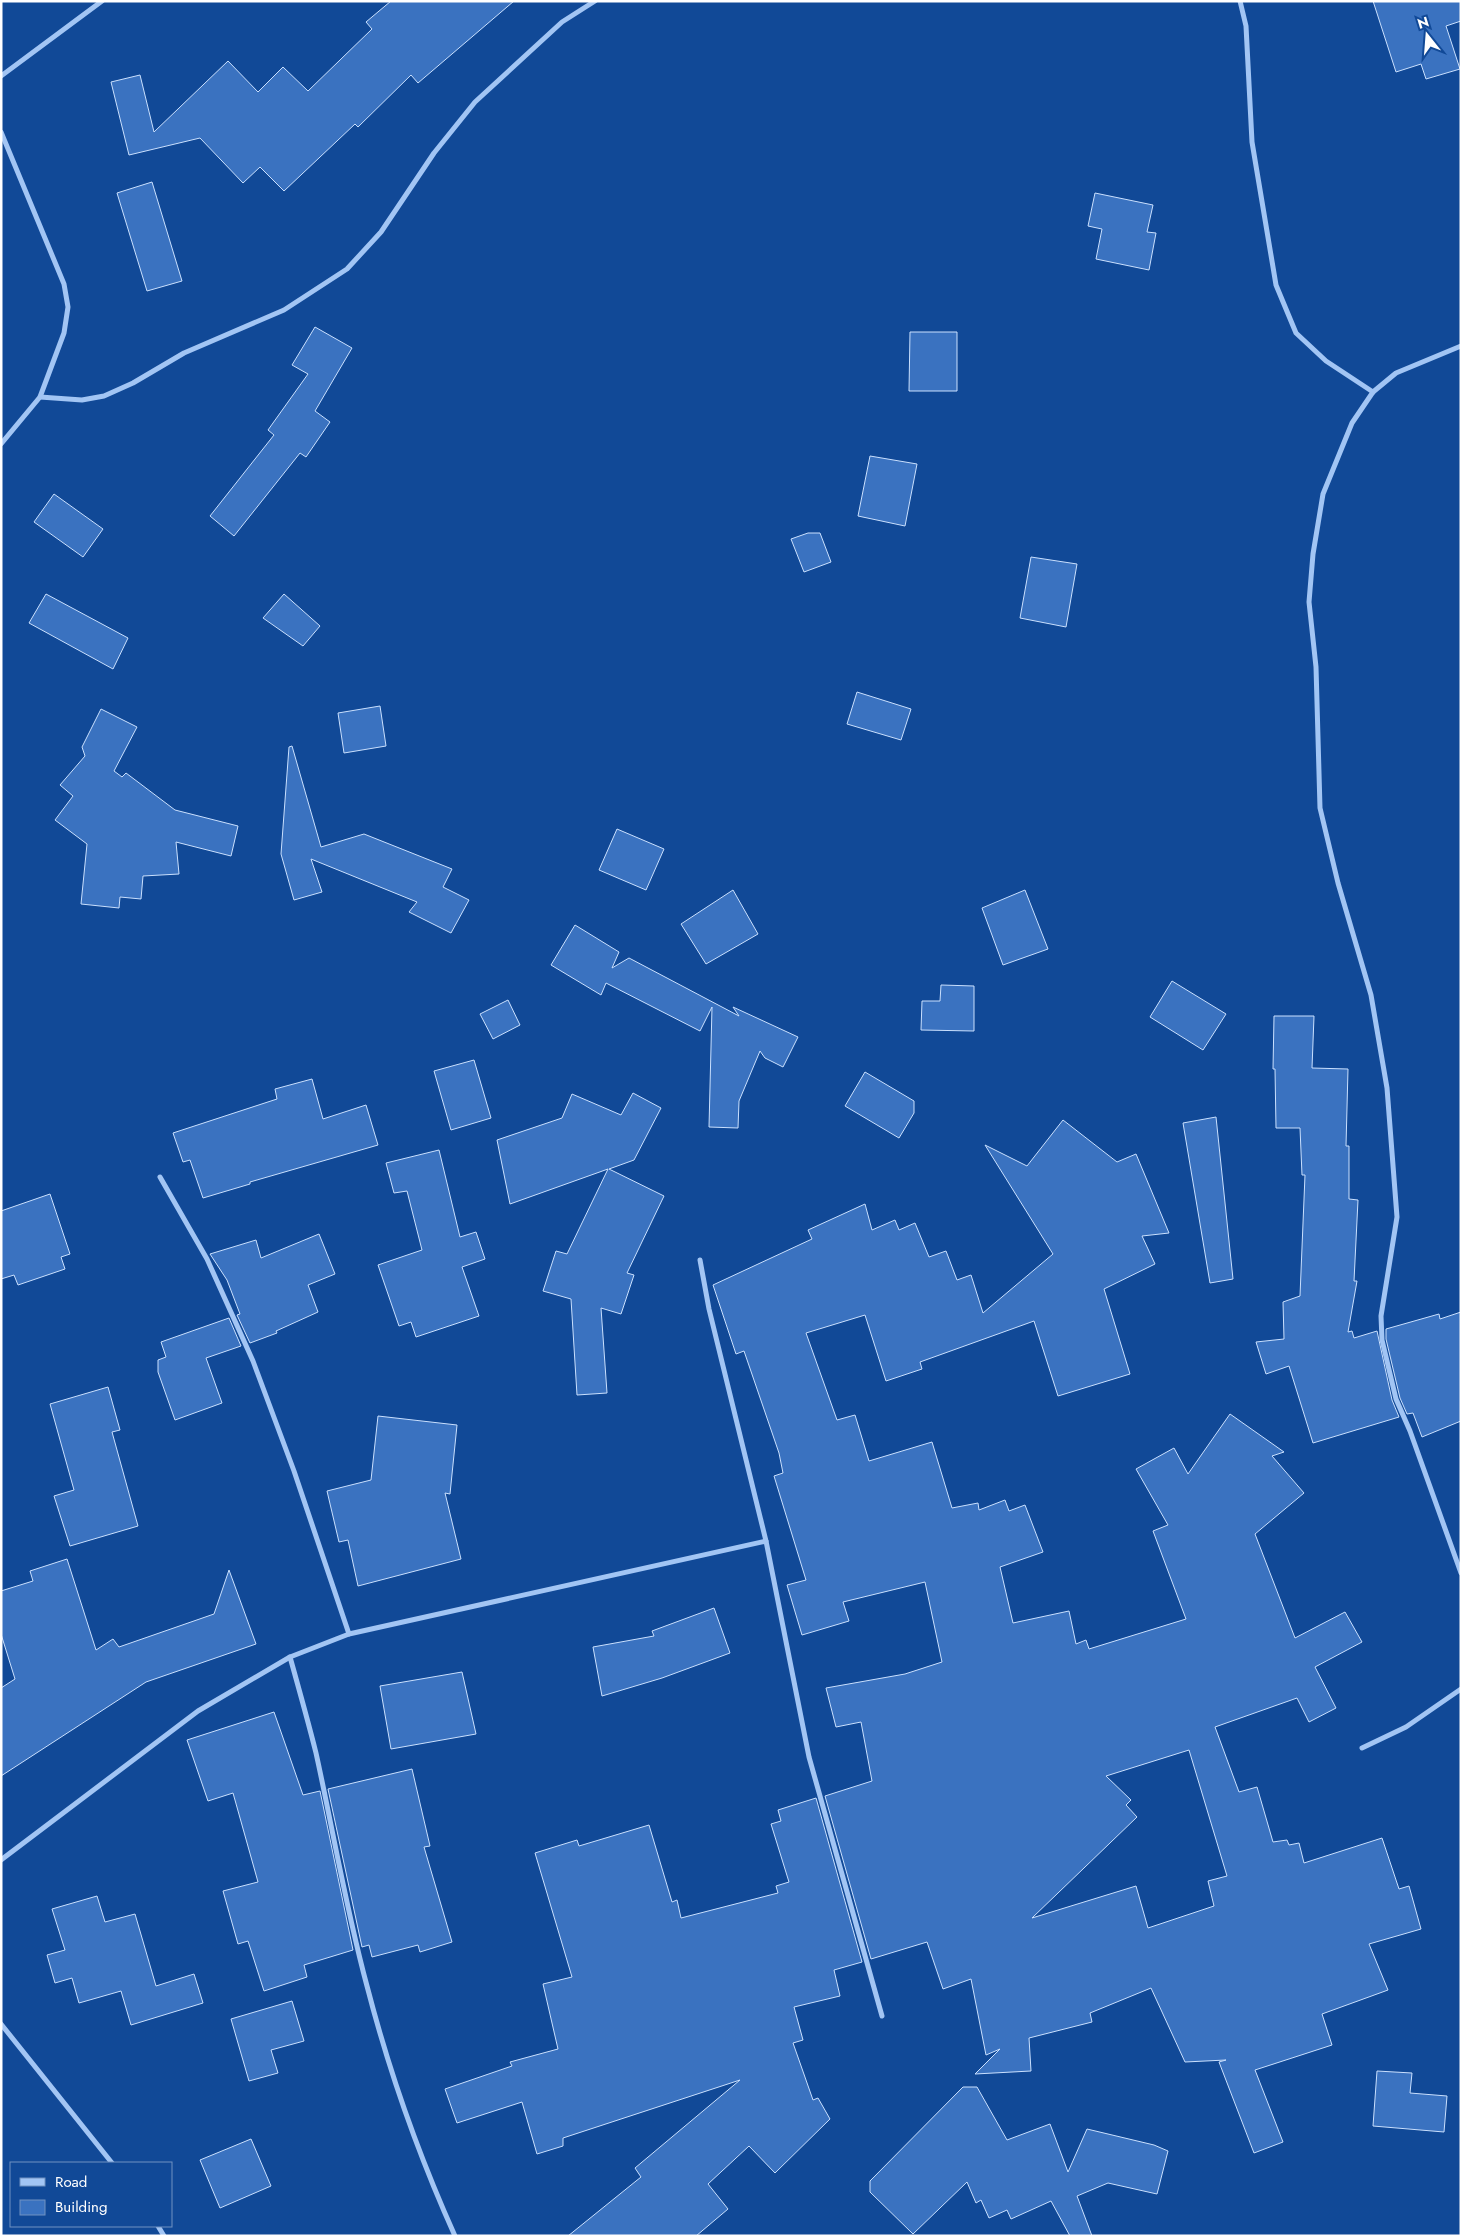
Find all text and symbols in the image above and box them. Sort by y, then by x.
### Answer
north arrow [1402,10,1452,60]
text: N [1415,11,1431,34]
legend [10,2162,172,2227]
text: Road [55,2171,87,2193]
text: Building [55,2196,107,2218]

